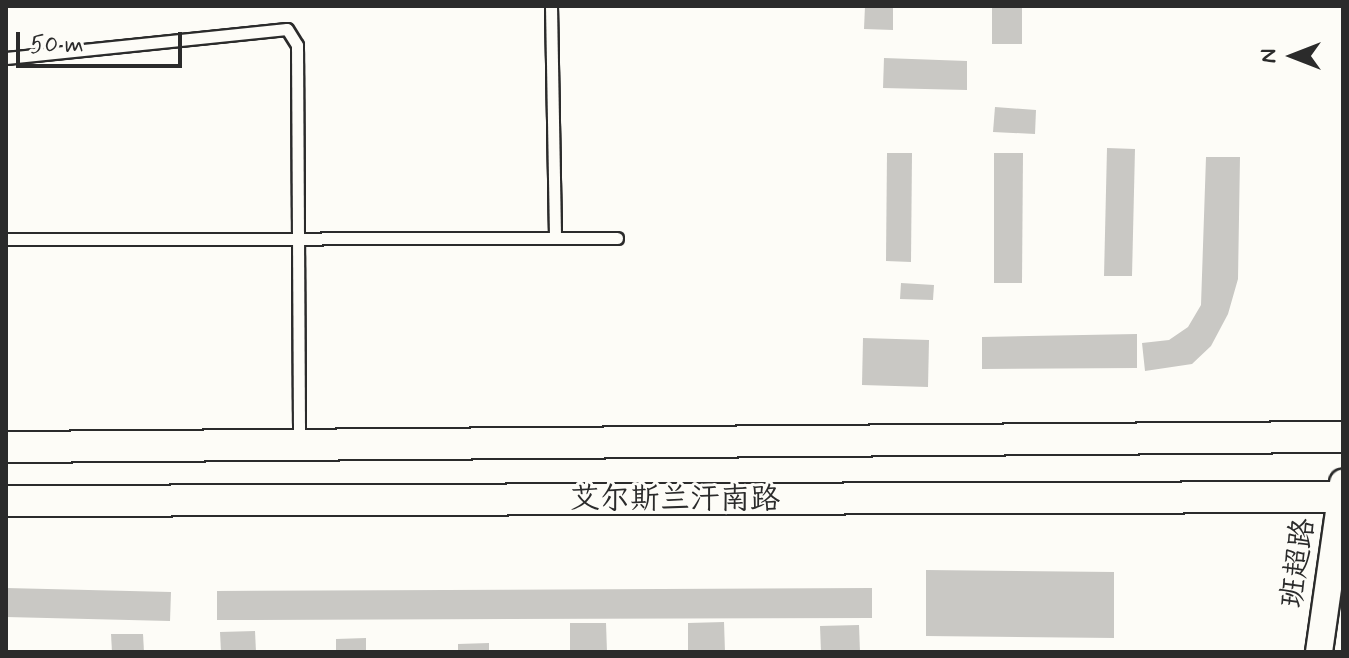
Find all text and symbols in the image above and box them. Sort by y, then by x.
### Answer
scale bar [20,16,186,66]
north arrow [1253,16,1333,96]
text: 50 m [30,30,84,61]
text: N [1255,49,1283,63]
street label: 艾尔斯兰汗南路 [570,482,780,518]
street label: 班超路 [1275,516,1323,610]

